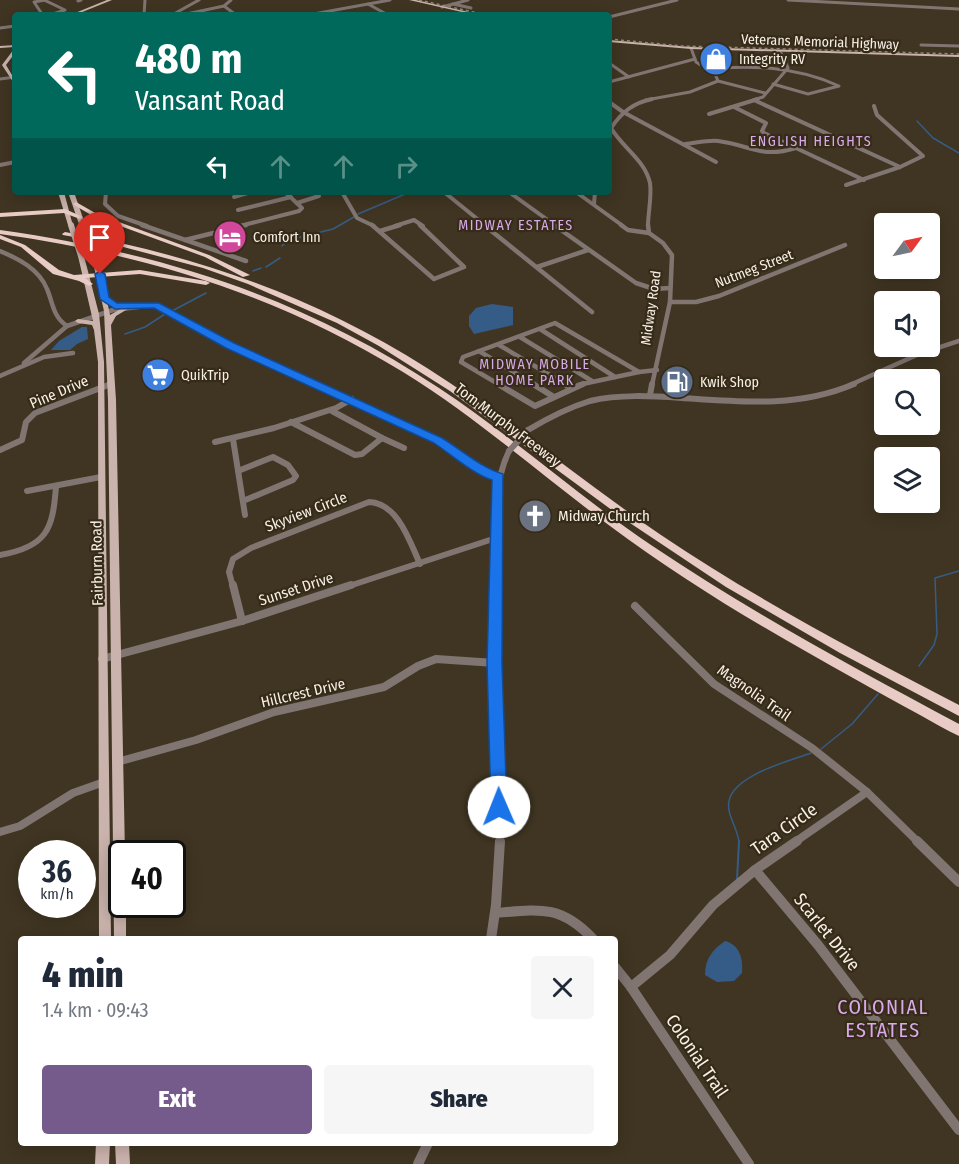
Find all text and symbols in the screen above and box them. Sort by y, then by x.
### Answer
street label: Veterans Memorial Highway [741,31,900,53]
text: 480 m [135,34,242,84]
icon: left [36,36,114,114]
shop icon: Integrity RV [698,41,734,77]
place label: Integrity RV [739,51,806,68]
text: Vansant Road [135,85,285,117]
district label: ENGLISH HEIGHTS [750,133,872,150]
icon: left [201,150,234,183]
icon: ahead [264,150,297,183]
icon: ahead [327,150,360,183]
icon: right [390,150,423,183]
pin [74,212,125,274]
north arrow [874,213,940,279]
map controls [874,213,940,513]
district label: MIDWAY ESTATES [458,217,574,234]
hotel icon: Comfort Inn [212,219,248,255]
icon: arrive [83,221,116,254]
place label: Comfort Inn [253,229,321,246]
street label: Nutmeg Street [712,246,796,292]
street label: Midway Road [637,270,665,346]
button: sound [874,291,940,357]
district label: MIDWAY MOBILE HOME PARK [479,356,591,389]
supermarket icon: QuikTrip [140,357,176,393]
fuel station icon: Kwik Shop [659,364,695,400]
place label: QuikTrip [181,367,229,384]
button: search [874,369,940,435]
street label: Pine Drive [27,372,91,412]
place label: Kwik Shop [700,374,759,391]
street label: Tom Murphy Freeway [451,379,565,471]
button: layers [874,447,940,513]
street label: Skyview Circle [263,488,349,536]
church icon: Midway Church [517,498,553,534]
place label: Midway Church [558,507,650,525]
street label: Fairburn Road [87,520,107,606]
street label: Sunset Drive [257,569,335,609]
street label: Magnolia Trail [714,661,794,725]
street label: Hillcrest Drive [259,675,347,711]
position arrow [467,775,531,839]
street label: Tara Circle [747,798,821,860]
speed limit sign: 40 [108,840,186,918]
text: 36 [42,854,72,890]
text: km/h [40,885,74,903]
street label: Scarlet Drive [789,889,865,975]
text: 4 min [42,953,124,997]
button: close [531,956,594,1019]
district label: COLONIAL ESTATES [837,995,929,1042]
text: 1.4 km · 09:43 [42,998,149,1022]
street label: Colonial Trail [661,1010,733,1102]
button: Exit [42,1065,312,1134]
button: Share [324,1065,594,1134]

